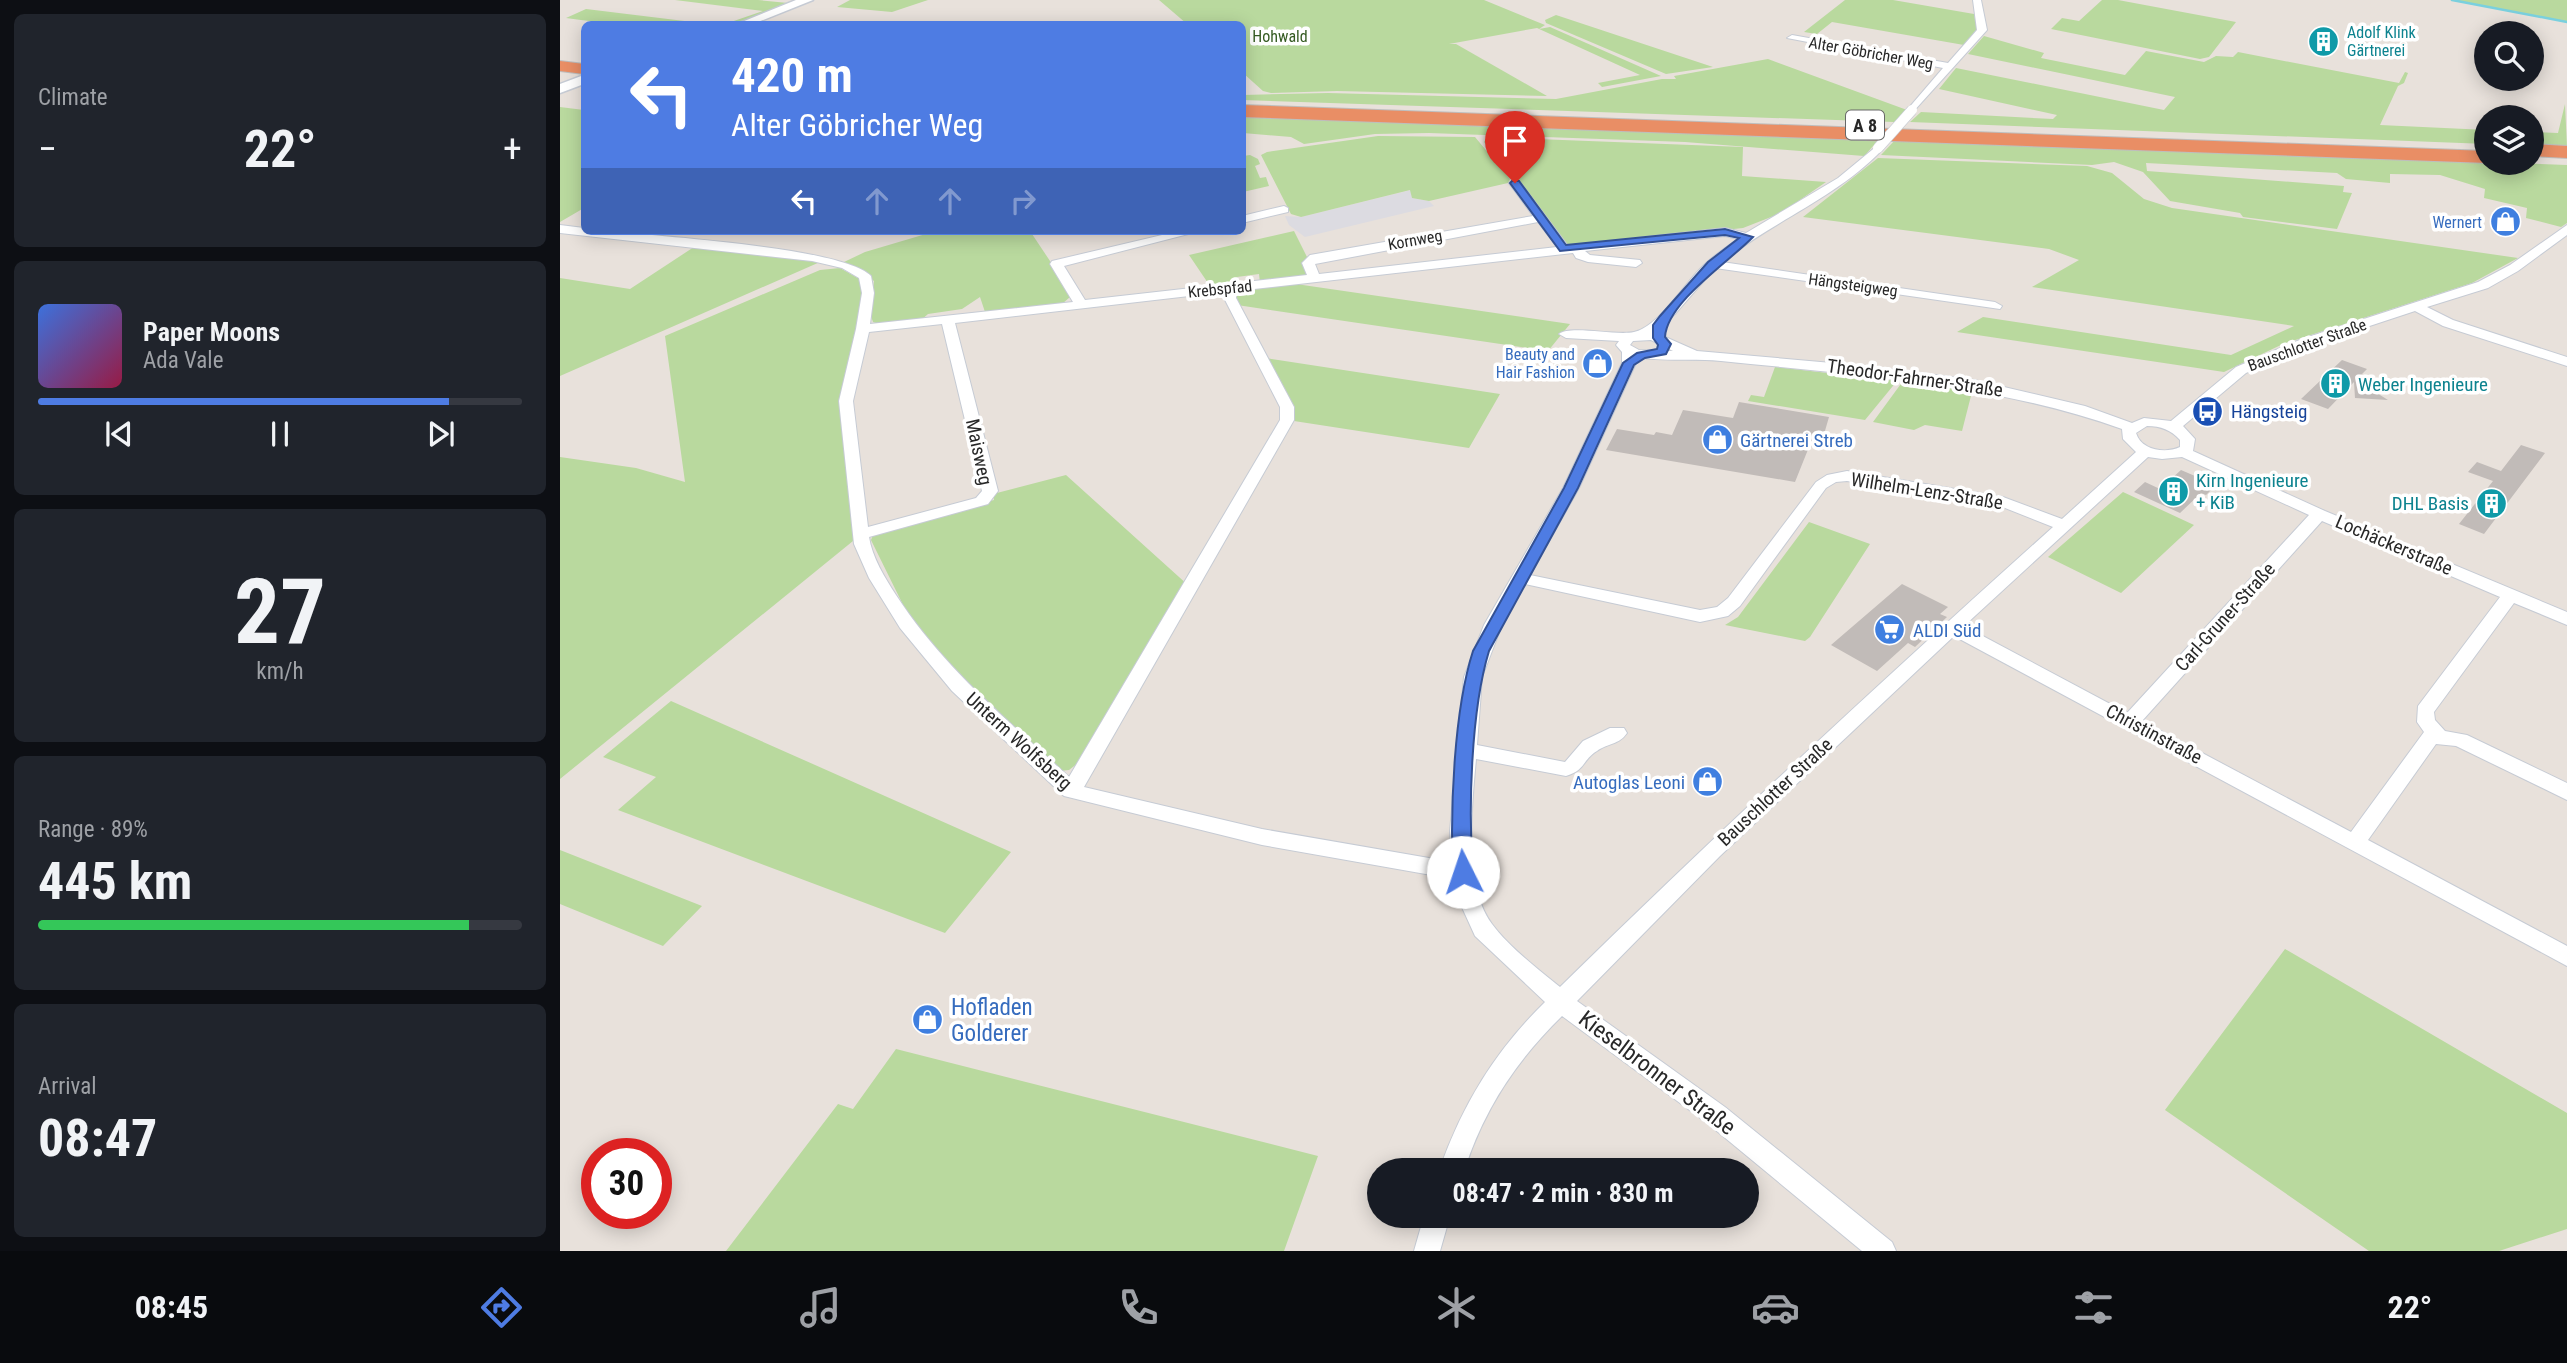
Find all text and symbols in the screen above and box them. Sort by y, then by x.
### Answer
map controls [2474,21,2544,175]
button: search [2474,21,2544,91]
place label: Adolf Klink Gärtnerei [2347,23,2416,60]
building icon: Adolf Klink Gärtnerei [2307,24,2341,58]
park label: Hohwald [1252,27,1308,46]
street label: Alter Göbricher Weg [1807,33,1935,73]
text: 420 m [731,47,853,104]
icon: left [616,49,707,140]
text: Climate [38,84,108,111]
button: layers [2474,105,2544,175]
text: Alter Göbricher Weg [731,106,983,144]
road number: A 8 [1846,110,1884,140]
pin [1485,111,1545,183]
text: 22° [244,119,316,180]
icon: arrive [1496,122,1534,160]
text: − [38,127,57,171]
text: + [503,127,522,171]
icon: left [785,182,823,220]
icon: ahead [858,182,896,220]
icon: ahead [931,182,969,220]
icon: right [1004,182,1042,220]
shop icon: Wernert [2488,205,2522,239]
place label: Wernert [2432,213,2482,232]
street label: Kornweg [1386,226,1444,254]
street label: Hängsteigweg [1807,269,1899,301]
street label: Krebspfad [1187,276,1253,302]
street label: Bauschlotter Straße [2245,315,2369,375]
text: Paper Moons [143,317,280,347]
place label: Beauty and Hair Fashion [1496,345,1575,382]
shop icon: Beauty and Hair Fashion [1581,346,1615,380]
text: Ada Vale [143,347,223,374]
street label: Theodor-Fahrner-Straße [1826,354,2004,402]
building icon: Weber Ingenieure [2318,367,2352,401]
place label: Weber Ingenieure [2358,373,2488,396]
bus stop icon: Hängsteig [2191,394,2225,428]
place label: Hängsteig [2231,400,2307,423]
icon: previous [100,415,138,453]
icon: pause [261,415,299,453]
icon: next [422,415,460,453]
street label: Maisweg [961,417,997,487]
shop icon: Gärtnerei Streb [1700,423,1734,457]
place label: Gärtnerei Streb [1740,429,1853,452]
street label: Wilhelm-Lenz-Straße [1849,468,2005,514]
place label: Kirn Ingenieure + KiB [2196,469,2309,514]
building icon: Kirn Ingenieure + KiB [2156,474,2190,508]
building icon: DHL Basis [2475,486,2509,520]
place label: DHL Basis [2392,492,2469,515]
street label: Lochäckerstraße [2332,510,2456,580]
street label: Carl-Gruner-Straße [2170,558,2280,676]
text: 27 [234,559,326,665]
supermarket icon: ALDI Süd [1873,613,1907,647]
place label: ALDI Süd [1913,619,1981,642]
text: km/h [256,658,304,685]
street label: Unterm Wolfsberg [961,687,1077,795]
street label: Christinstraße [2102,699,2206,769]
street label: Bauschlotter Straße [1713,733,1837,851]
shop icon: Autoglas Leoni [1691,765,1725,799]
place label: Autoglas Leoni [1573,771,1685,794]
text: Range · 89% [38,816,148,843]
position arrow [1426,835,1500,909]
text: 445 km [38,851,192,912]
place label: Hofladen Golderer [951,994,1033,1047]
shop icon: Hofladen Golderer [911,1003,945,1037]
street label: Kieselbronner Straße [1573,1005,1741,1141]
text: Arrival [38,1073,97,1100]
text: 08:47 [38,1108,157,1169]
speed limit sign: 30 [581,1138,672,1229]
text: 08:47 · 2 min · 830 m [1453,1178,1673,1208]
icon: directions [477,1283,526,1332]
icon: music [796,1283,845,1332]
icon: phone [1114,1283,1163,1332]
icon: climate [1432,1283,1481,1332]
icon: car [1751,1283,1800,1332]
icon: filters [2069,1283,2118,1332]
text: 08:45 [135,1288,208,1326]
text: 22° [2388,1288,2432,1326]

